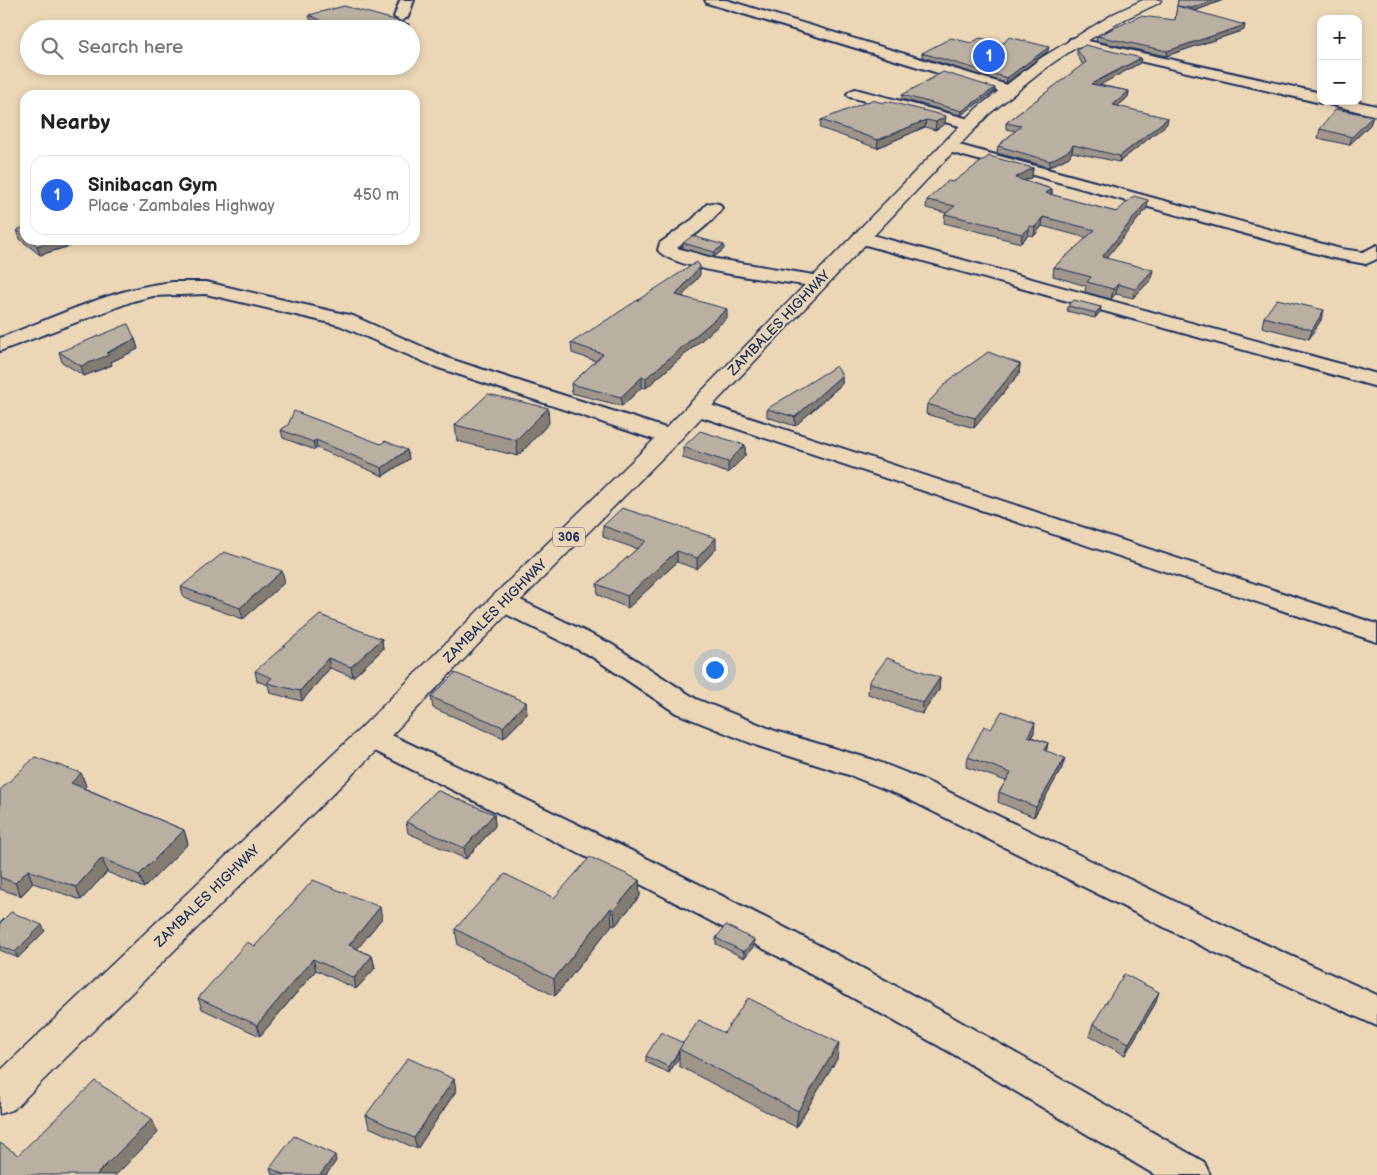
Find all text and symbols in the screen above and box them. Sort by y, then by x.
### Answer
map controls [1317,15,1362,105]
button: + [1317,15,1362,60]
search box [20,20,420,75]
icon: search [38,34,66,62]
text: Search here [78,36,183,59]
pin: 1 [973,37,1005,75]
button: − [1317,60,1362,105]
text: Nearby [40,110,110,135]
text: Sinibacan Gym [88,174,217,197]
text: 1 [54,186,60,205]
text: 450 m [353,186,399,205]
text: Place · Zambales Highway [88,197,275,216]
street label: ZAMBALES HIGHWAY [724,266,834,380]
road number: 306 [553,528,585,546]
street label: ZAMBALES HIGHWAY [439,555,551,667]
your location [702,657,728,683]
street label: ZAMBALES HIGHWAY [150,841,264,951]

